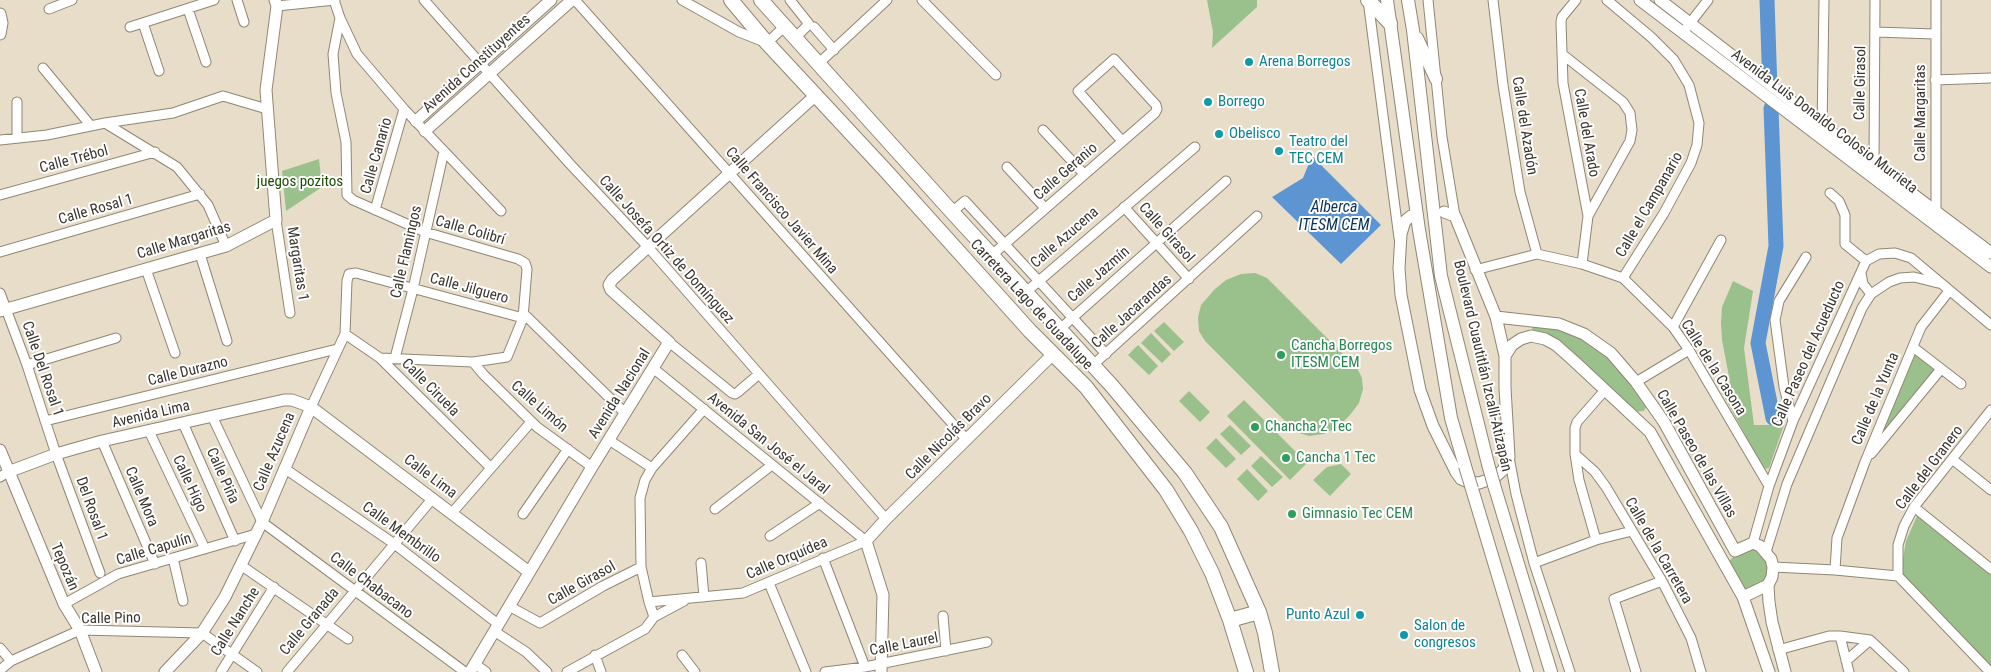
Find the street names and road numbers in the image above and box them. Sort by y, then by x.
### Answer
street label: Avenida Constituyentes [419,11,535,117]
street label: Avenida Luis Donaldo Colosio Murrieta [1727,46,1921,198]
street label: Calle Girasol [1851,46,1871,120]
street label: Calle Margaritas [1912,64,1930,162]
street label: Calle del Azadón [1507,76,1541,176]
street label: Calle del Arado [1569,87,1603,179]
street label: Calle Canario [357,116,397,196]
street label: Calle Geranio [1030,139,1102,205]
street label: Calle Trébol [38,142,110,178]
street label: Calle Francisco Javier Mina [721,144,841,278]
street label: Calle el Campanario [1613,149,1687,261]
street label: Calle Josefa Ortiz de Domínguez [595,172,737,328]
street label: Calle Rosal 1 [57,191,135,229]
street label: Calle Girasol [1134,199,1198,267]
street label: Calle Flamingos [388,204,426,300]
street label: Calle Azucena [1027,204,1103,272]
street label: Calle Colibrí [433,212,507,250]
street label: Calle Margaritas [135,218,233,264]
street label: Margaritas 1 [282,226,312,302]
street label: Carretera Lago de Guadalupe [966,236,1096,374]
street label: Calle Jazmín [1064,243,1134,307]
street label: Boulevard Cuautitlán Izcalli-Atizapán [1449,259,1515,473]
street label: Calle Jilguero [428,270,510,308]
street label: Calle Jacarandas [1088,271,1176,353]
street label: Calle Paseo del Acueducto [1769,278,1849,430]
street label: Calle de la Casona [1676,317,1750,419]
street label: Calle Del Rosal 1 [17,319,67,419]
street label: Avenida Nacional [585,346,655,442]
street label: Calle de la Yunta [1848,350,1904,448]
street label: Calle Durazno [146,353,230,391]
street label: Calle Ciruela [397,355,463,421]
street label: Calle Limón [507,377,571,437]
street label: Calle Paseo de las Villas [1652,387,1740,521]
street label: Avenida San José el Jaral [703,389,833,499]
street label: Calle Nicolás Bravo [902,390,996,484]
street label: Avenida Lima [110,397,192,433]
street label: Calle Azucena [250,410,300,494]
street label: Calle del Granero [1892,422,1968,514]
street label: Calle Piña [202,445,242,507]
street label: Calle Lima [400,451,460,503]
street label: Calle Higo [168,453,210,515]
street label: Calle Mora [120,464,162,530]
street label: Del Rosal 1 [71,475,111,543]
street label: Calle de la Carretera [1620,495,1696,607]
street label: Calle Membrillo [358,499,444,567]
street label: Calle Capulín [114,530,194,570]
street label: Calle Orquídea [744,534,830,584]
street label: Tepozán [46,540,82,594]
street label: Calle Chabacano [326,549,416,623]
street label: Calle Girasol [545,558,619,610]
street label: Calle Nanche [208,584,264,660]
street label: Calle Granada [277,585,343,659]
street label: Calle Pino [81,609,141,629]
street label: Calle Laurel [868,630,940,660]

